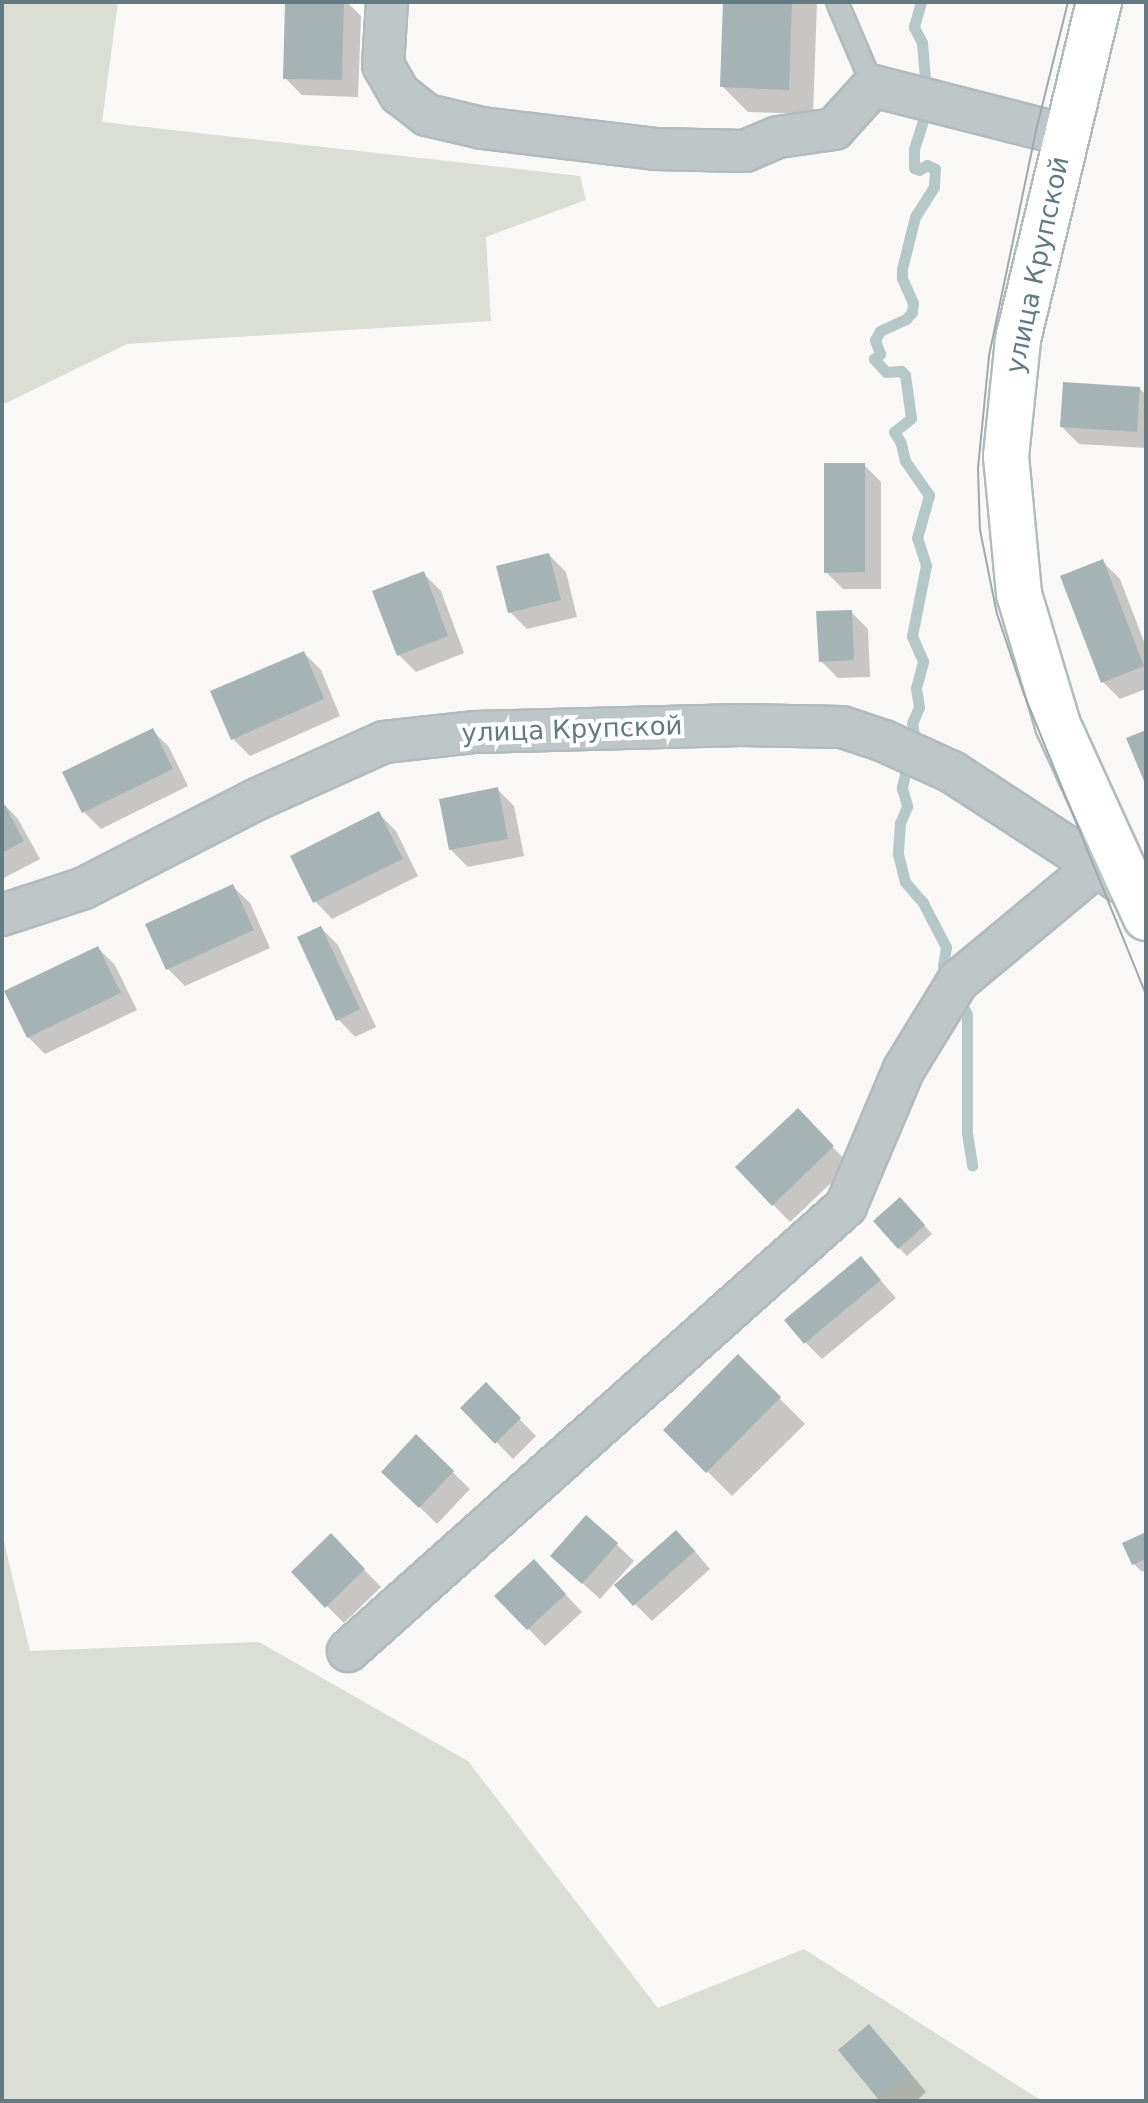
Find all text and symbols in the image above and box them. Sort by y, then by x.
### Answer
street label: улица Крупской [1000,154,1076,376]
street label: улица Крупской [461,711,683,749]

